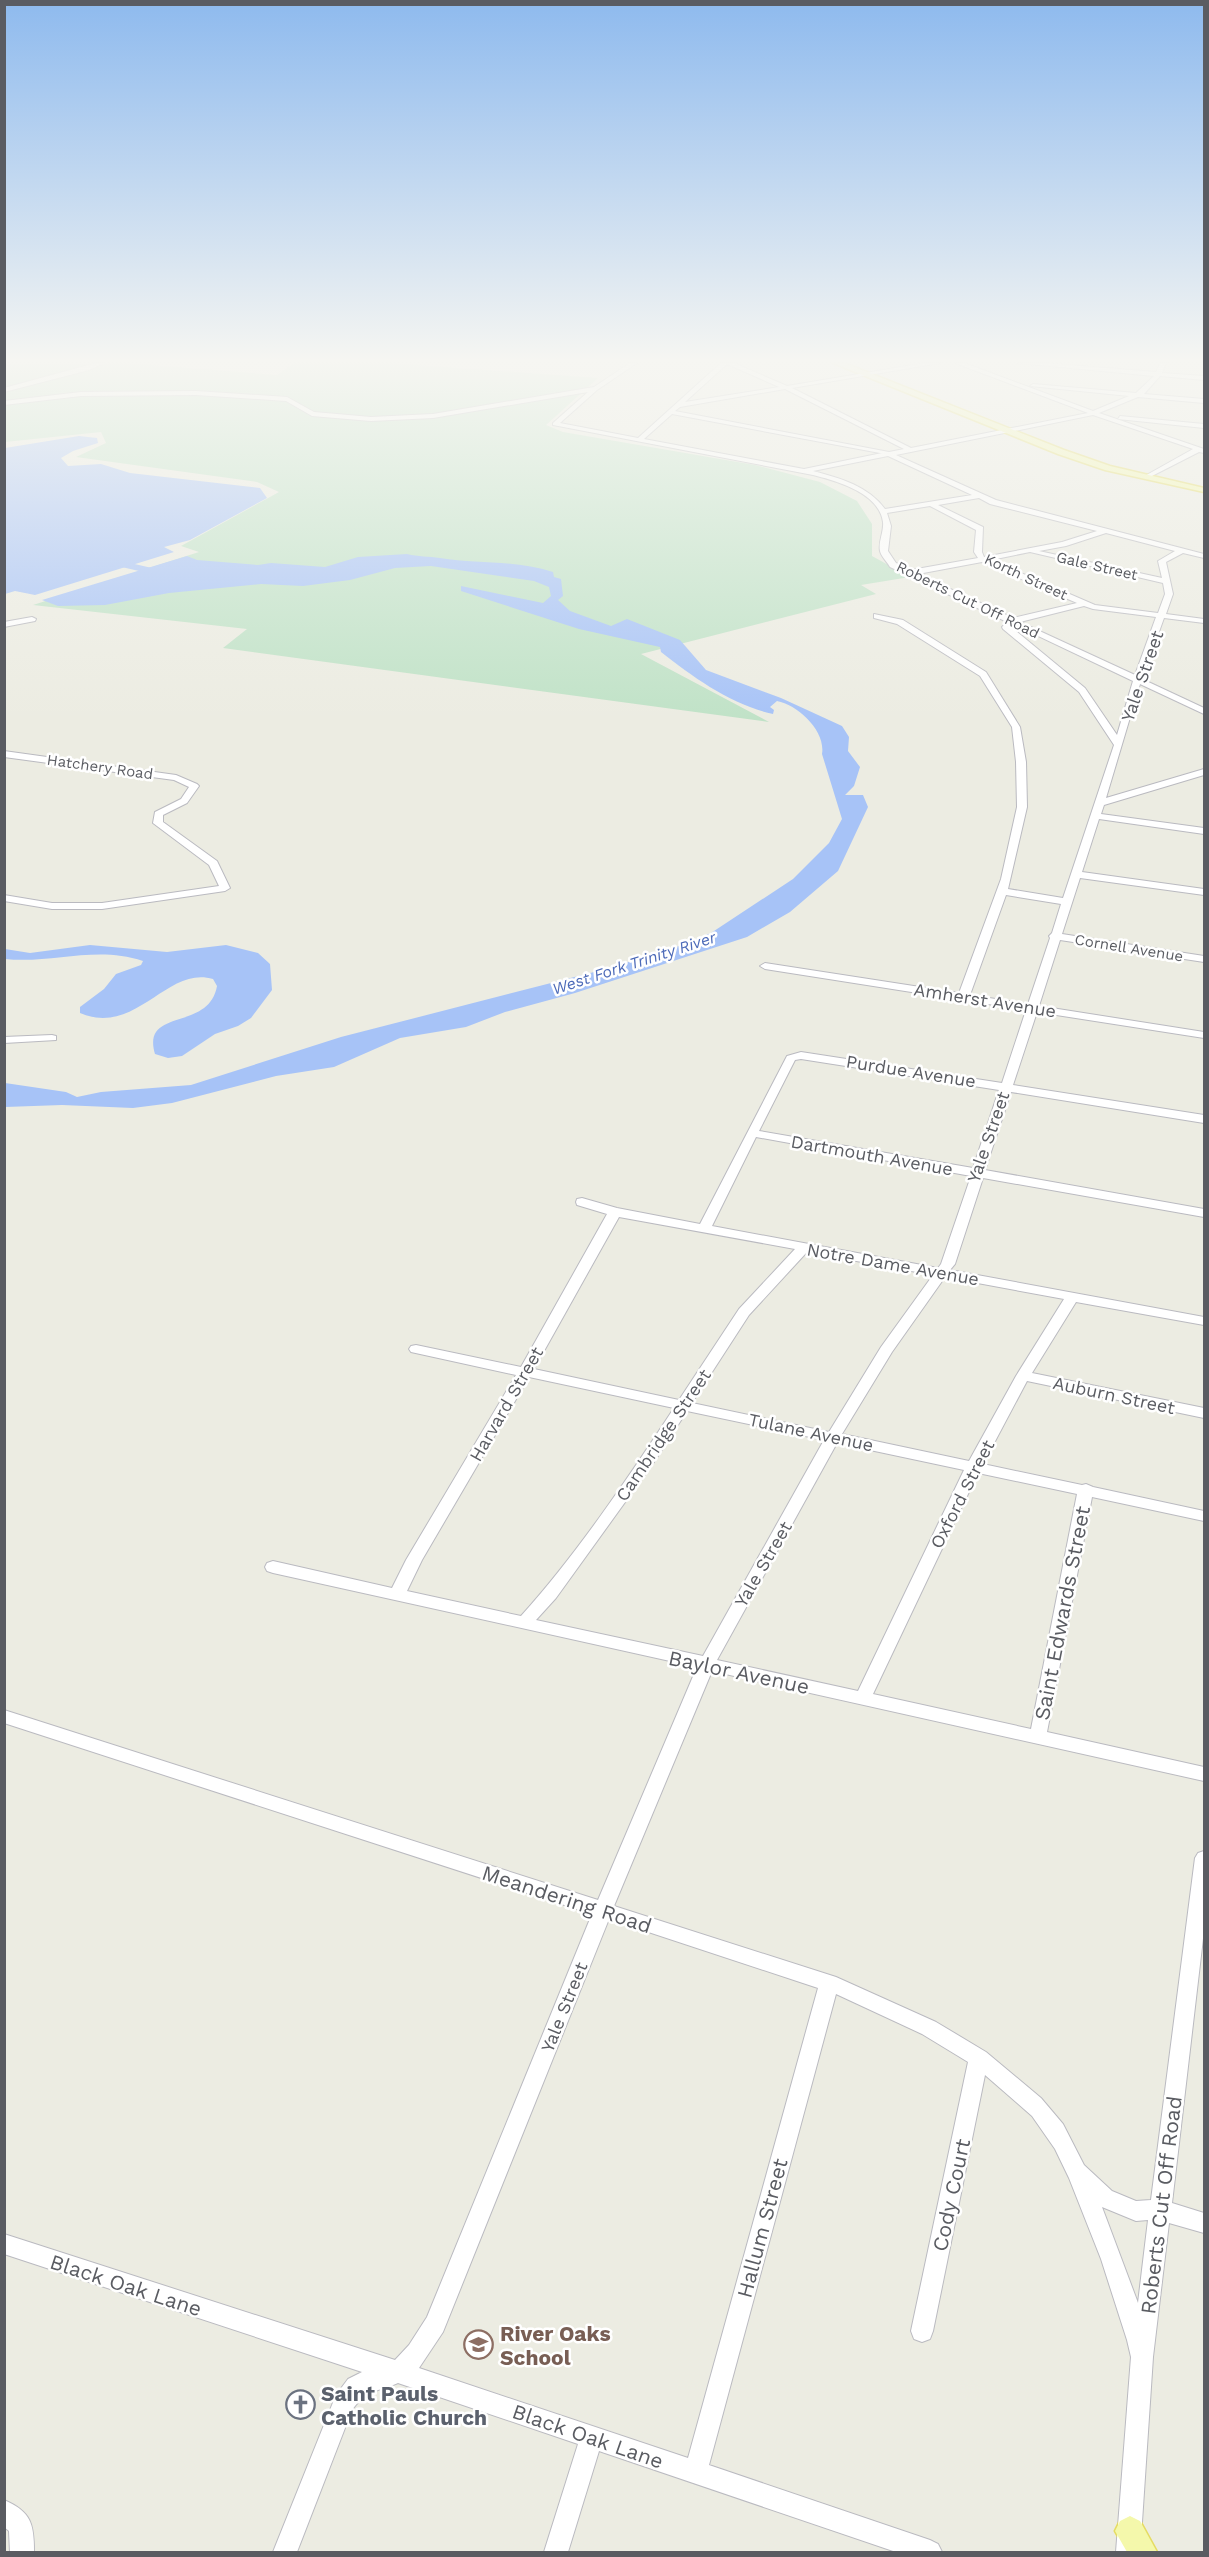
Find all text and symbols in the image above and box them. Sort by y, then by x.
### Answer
street label: Gale Street [1055,548,1140,584]
street label: Korth Street [982,550,1071,604]
street label: Roberts Cut Off Road [894,558,1042,642]
street label: Yale Street [1117,627,1168,724]
street label: Hatchery Road [46,751,154,783]
water label: West Fork Trinity River [550,927,719,998]
street label: Cornell Avenue [1073,931,1185,965]
street label: Amherst Avenue [912,978,1058,1022]
street label: Purdue Avenue [845,1050,977,1092]
street label: Yale Street [963,1088,1014,1185]
street label: Dartmouth Avenue [789,1130,955,1180]
street label: Notre Dame Avenue [805,1238,981,1290]
street label: Harvard Street [465,1343,547,1465]
street label: Cambridge Street [611,1365,715,1505]
street label: Auburn Street [1051,1372,1177,1418]
street label: Tulane Avenue [747,1409,875,1455]
street label: Oxford Street [926,1436,999,1552]
street label: Saint Edwards Street [1029,1504,1095,1722]
street label: Yale Street [730,1517,796,1610]
street label: Baylor Avenue [666,1645,812,1699]
street label: Meandering Road [479,1860,655,1938]
street label: Yale Street [536,1959,592,2055]
street label: Roberts Cut Off Road [1135,2095,1187,2315]
street label: Cody Court [927,2136,975,2254]
street label: Hallum Street [731,2155,793,2300]
street label: Black Oak Lane [47,2249,205,2321]
place label: River Oaks School [500,2321,611,2370]
school or university icon: River Oaks School [463,2329,495,2361]
place label: Saint Pauls Catholic Church [321,2381,487,2430]
church icon: Saint Pauls Catholic Church [284,2389,316,2421]
street label: Black Oak Lane [509,2398,667,2474]

